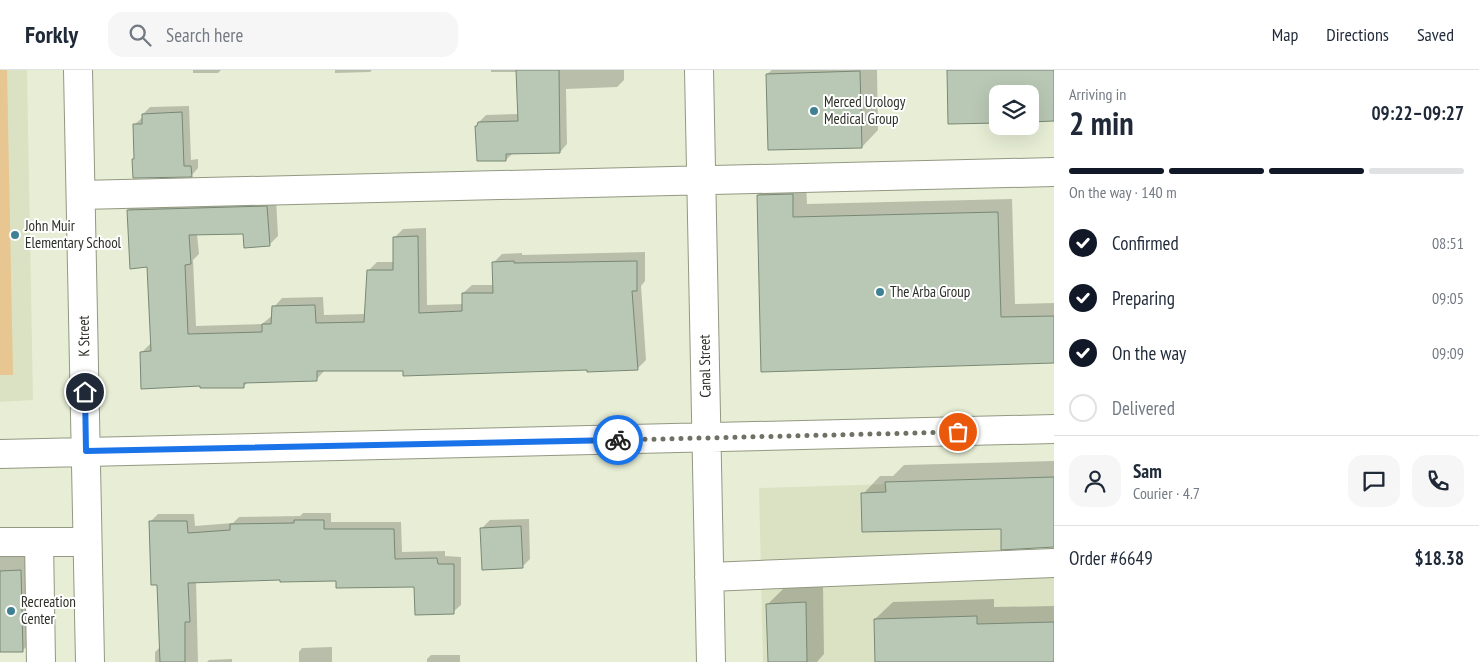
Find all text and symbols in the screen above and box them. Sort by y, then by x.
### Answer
search box [108,12,458,57]
text: Forkly [25,19,78,50]
icon: search [126,21,154,49]
text: Search here [166,23,243,47]
text: Map [1272,23,1298,46]
text: Directions [1326,23,1389,46]
text: Saved [1417,23,1454,46]
text: Arriving in [1069,84,1126,104]
map controls [989,85,1039,135]
button: layers [989,85,1039,135]
place label: Merced Urology Medical Group [824,92,906,128]
text: 09:22–09:27 [1371,101,1464,125]
text: 2 min [1069,102,1134,144]
marker: Merced Urology Medical Group [808,105,820,117]
text: On the way · 140 m [1069,182,1177,202]
place label: John Muir Elementary School [24,216,122,252]
marker: John Muir Elementary School [9,229,21,241]
icon: check [1069,229,1097,257]
text: Confirmed [1112,231,1179,255]
text: 08:51 [1432,233,1464,253]
place label: The Arba Group [890,282,970,301]
icon: check [1069,284,1097,312]
marker: The Arba Group [874,286,886,298]
text: Preparing [1112,286,1175,310]
text: 09:05 [1432,288,1464,308]
street label: K Street [74,315,93,357]
street label: Canal Street [694,334,715,398]
icon: check [1069,339,1097,367]
text: On the way [1112,341,1186,365]
text: 09:09 [1432,343,1464,363]
pin [64,371,106,413]
icon: home [71,378,99,406]
text: Delivered [1112,396,1175,420]
pin [937,411,979,453]
courier [593,415,643,465]
icon: bag [944,418,972,446]
icon: bike [604,426,632,454]
button: person [1069,455,1121,507]
button: chat [1348,455,1400,507]
button: phone [1412,455,1464,507]
text: Sam [1133,459,1162,483]
text: Courier · 4.7 [1133,483,1200,503]
text: Order #6649 [1069,546,1153,570]
text: $18.38 [1415,546,1464,570]
place label: Recreation Center [21,592,76,628]
marker: Recreation Center [5,605,17,617]

